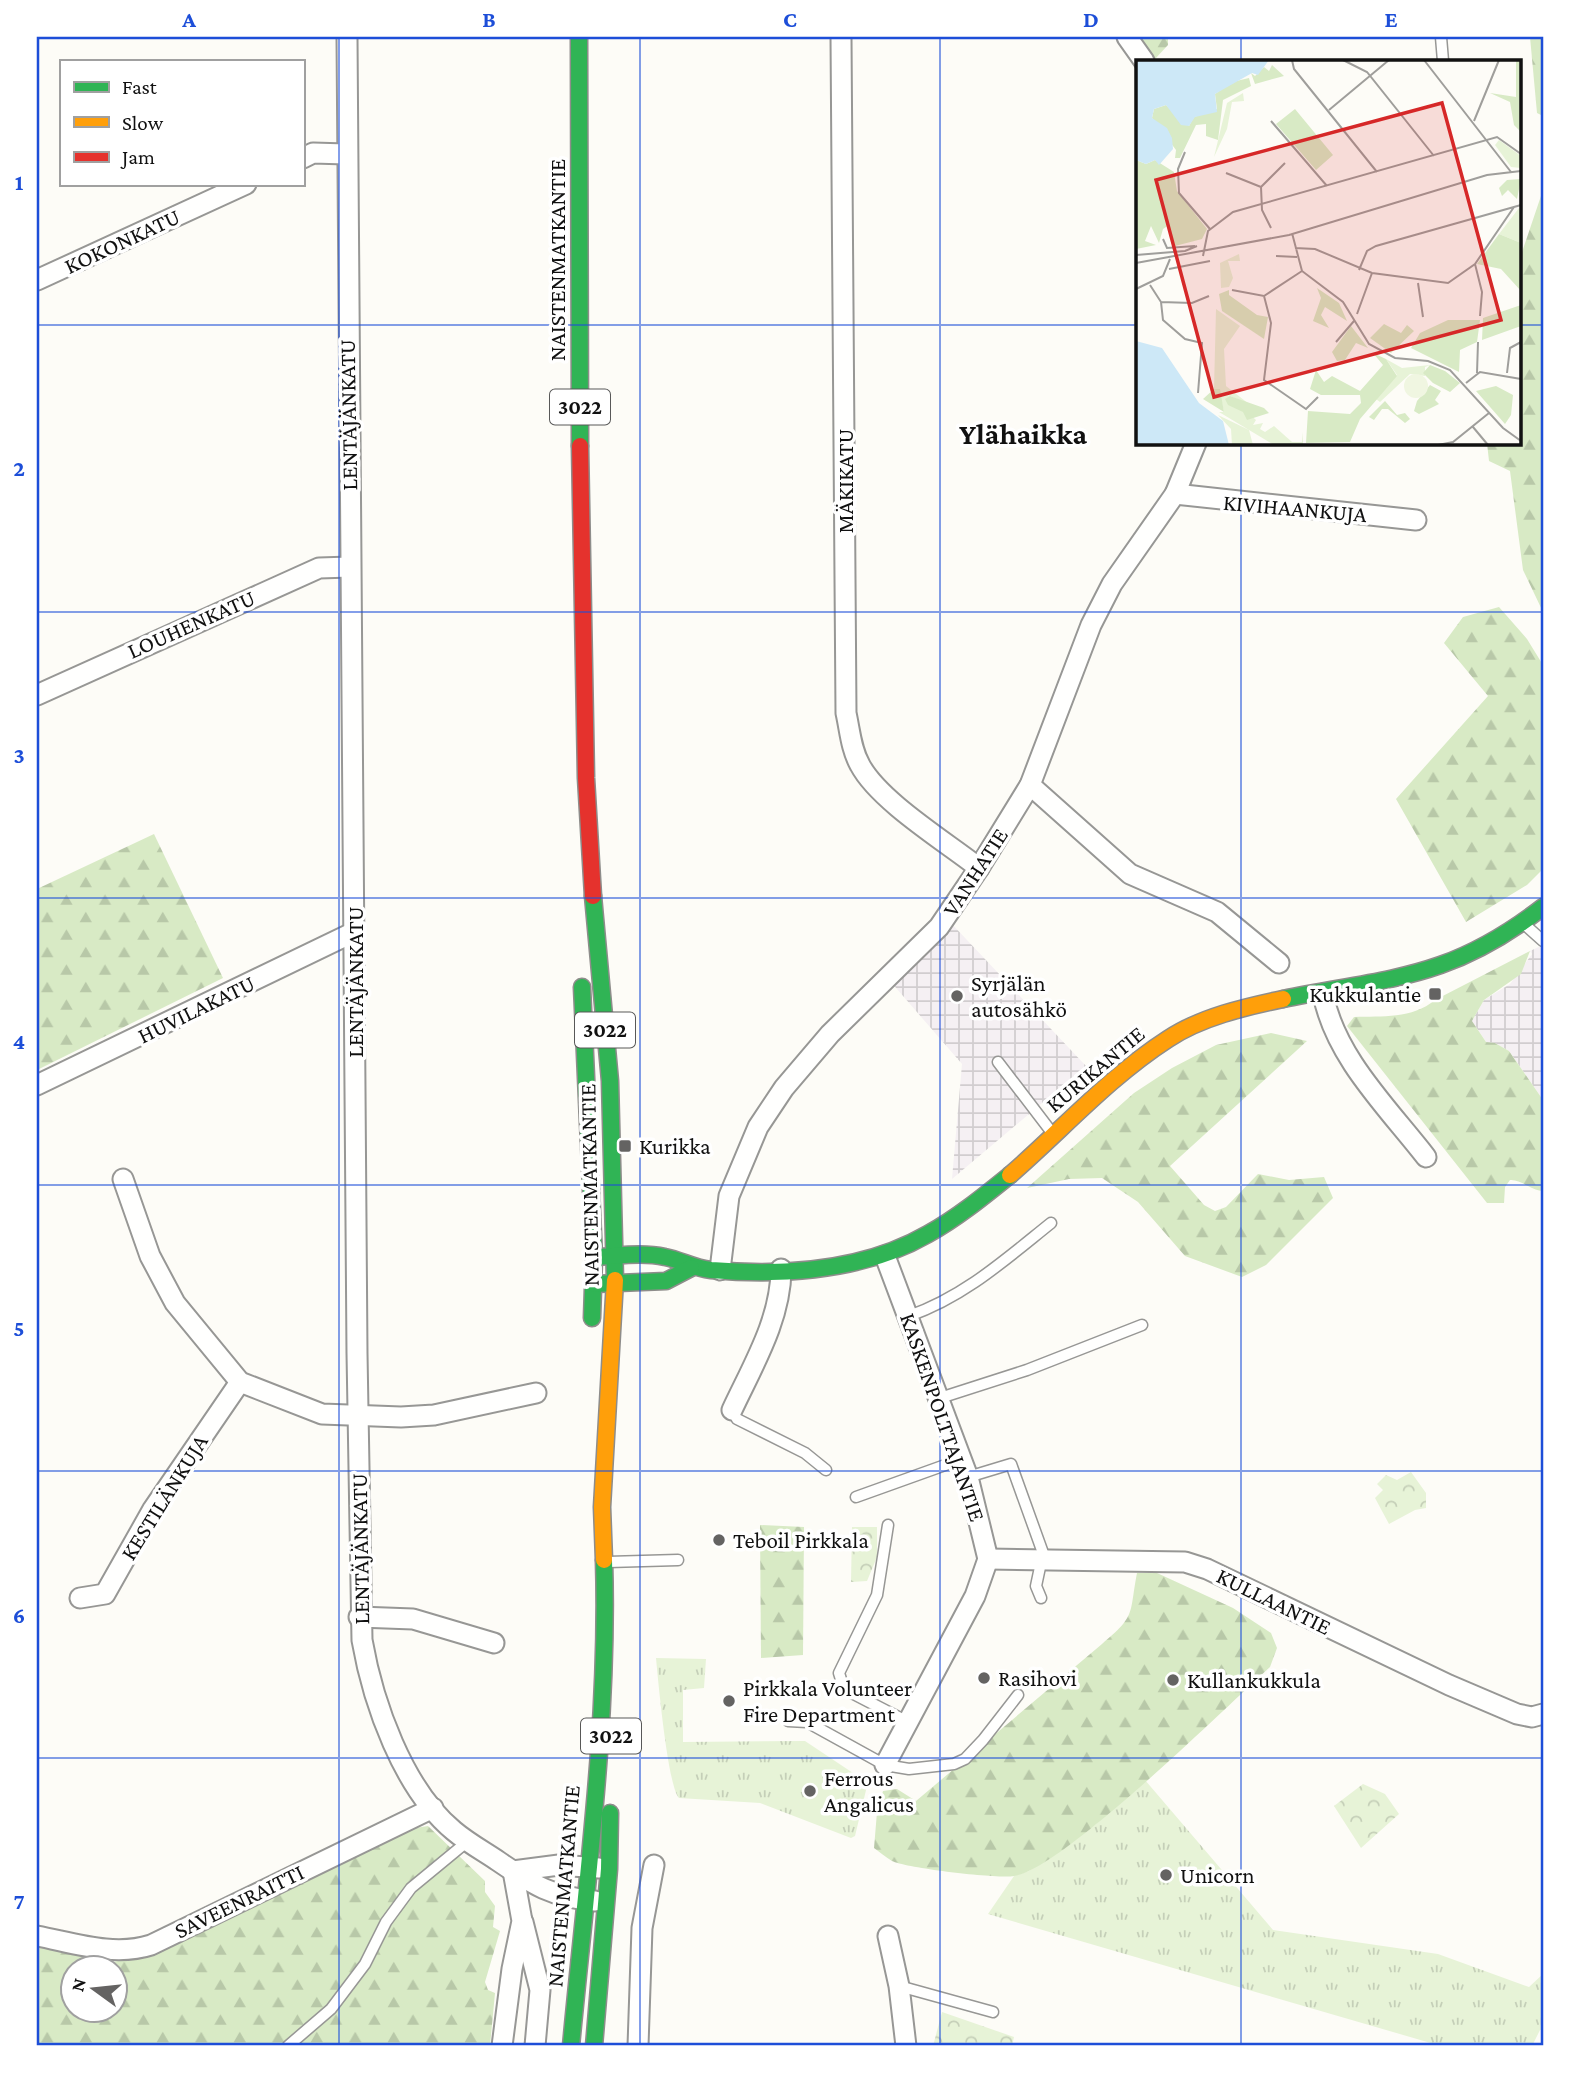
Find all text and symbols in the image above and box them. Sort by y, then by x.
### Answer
text: A [181,6,196,32]
text: B [482,6,496,32]
text: C [783,6,797,32]
text: D [1083,6,1099,32]
text: E [1384,6,1398,32]
legend [60,60,304,186]
inset map [1136,60,1520,444]
text: Fast [122,75,158,99]
text: Slow [122,111,164,135]
text: Jam [120,145,155,169]
street label: NAISTENMATKANTIE [544,159,570,361]
text: 1 [15,169,24,195]
street label: KOKONKATU [60,203,184,279]
street label: LENTÄJÄNKATU [334,339,362,491]
road number: 3022 [550,390,610,424]
district label: Ylähaikka [959,417,1087,450]
street label: MÄKIKATU [832,429,858,533]
text: 2 [13,455,25,481]
street label: KIVIHAANKUJA [1222,489,1369,527]
street label: LOUHENKATU [123,584,259,664]
text: 3 [13,742,25,768]
street label: VANHATIE [937,823,1013,921]
street label: LENTÄJÄNKATU [342,906,368,1058]
street label: HUVILAKATU [133,969,259,1049]
place label: Syrjälän autosähkö [971,970,1067,1022]
place label: Kukkulantie [1309,981,1421,1007]
marker: Kukkulantie [1427,986,1443,1002]
marker: Syrjälän autosähkö [949,988,965,1004]
road number: 3022 [575,1012,635,1048]
street label: KURIKANTIE [1041,1020,1149,1118]
text: 4 [13,1028,25,1054]
street label: NAISTENMATKANTIE [574,1083,604,1287]
place label: Kurikka [639,1133,711,1159]
marker: Kurikka [617,1138,633,1154]
street label: KASKENPOLTTAJANTIE [895,1309,991,1525]
text: 5 [13,1315,25,1341]
street label: KESTILÄNKUJA [115,1429,213,1565]
street label: LENTÄJÄNKATU [346,1473,374,1625]
place label: Teboil Pirkkala [733,1527,869,1553]
marker: Teboil Pirkkala [711,1532,727,1548]
street label: KULLAANTIE [1213,1562,1335,1640]
text: 6 [13,1602,25,1628]
place label: Rasihovi [998,1665,1077,1691]
place label: Kullankukkula [1187,1667,1321,1693]
marker: Rasihovi [976,1670,992,1686]
marker: Kullankukkula [1165,1672,1181,1688]
place label: Pirkkala Volunteer Fire Department [743,1675,912,1727]
marker: Pirkkala Volunteer Fire Department [721,1693,737,1709]
road number: 3022 [581,1718,641,1754]
place label: Ferrous Angalicus [824,1765,914,1817]
marker: Ferrous Angalicus [802,1783,818,1799]
street label: NAISTENMATKANTIE [541,1784,585,1988]
street label: SAVEENRAITTI [170,1858,308,1944]
place label: Unicorn [1180,1862,1255,1888]
marker: Unicorn [1158,1867,1174,1883]
text: 7 [13,1888,25,1914]
north arrow [60,1954,130,2024]
text: N [66,1976,90,1994]

